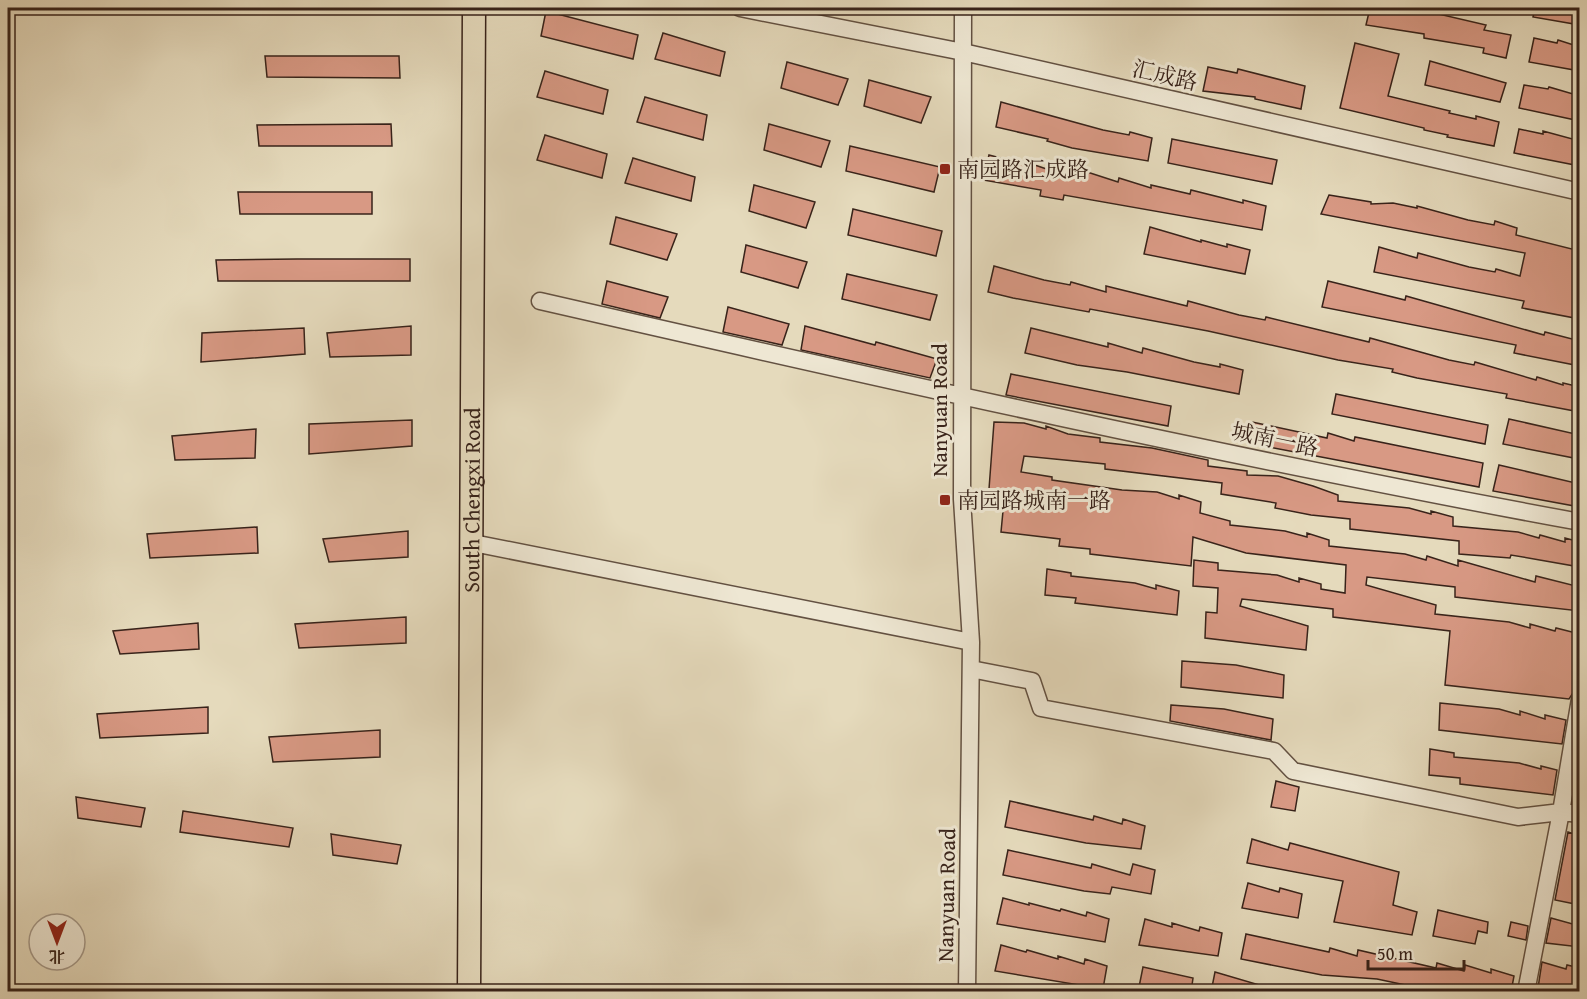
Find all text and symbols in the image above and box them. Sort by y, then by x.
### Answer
street label: 汇成路 [1129,52,1201,98]
place label: 南园路汇成路 [957,153,1089,185]
marker: 南园路汇成路 [938,162,952,176]
street label: Nanyuan Road [923,343,955,477]
street label: South Chengxi Road [455,407,488,593]
street label: 城南一路 [1229,414,1321,464]
place label: 南园路城南一路 [957,484,1111,516]
marker: 南园路城南一路 [938,493,952,507]
street label: Nanyuan Road [929,828,963,962]
north arrow [27,912,87,972]
scale bar [1368,933,1464,971]
text: 50 m [1377,940,1413,967]
text: 北 [49,945,65,969]

